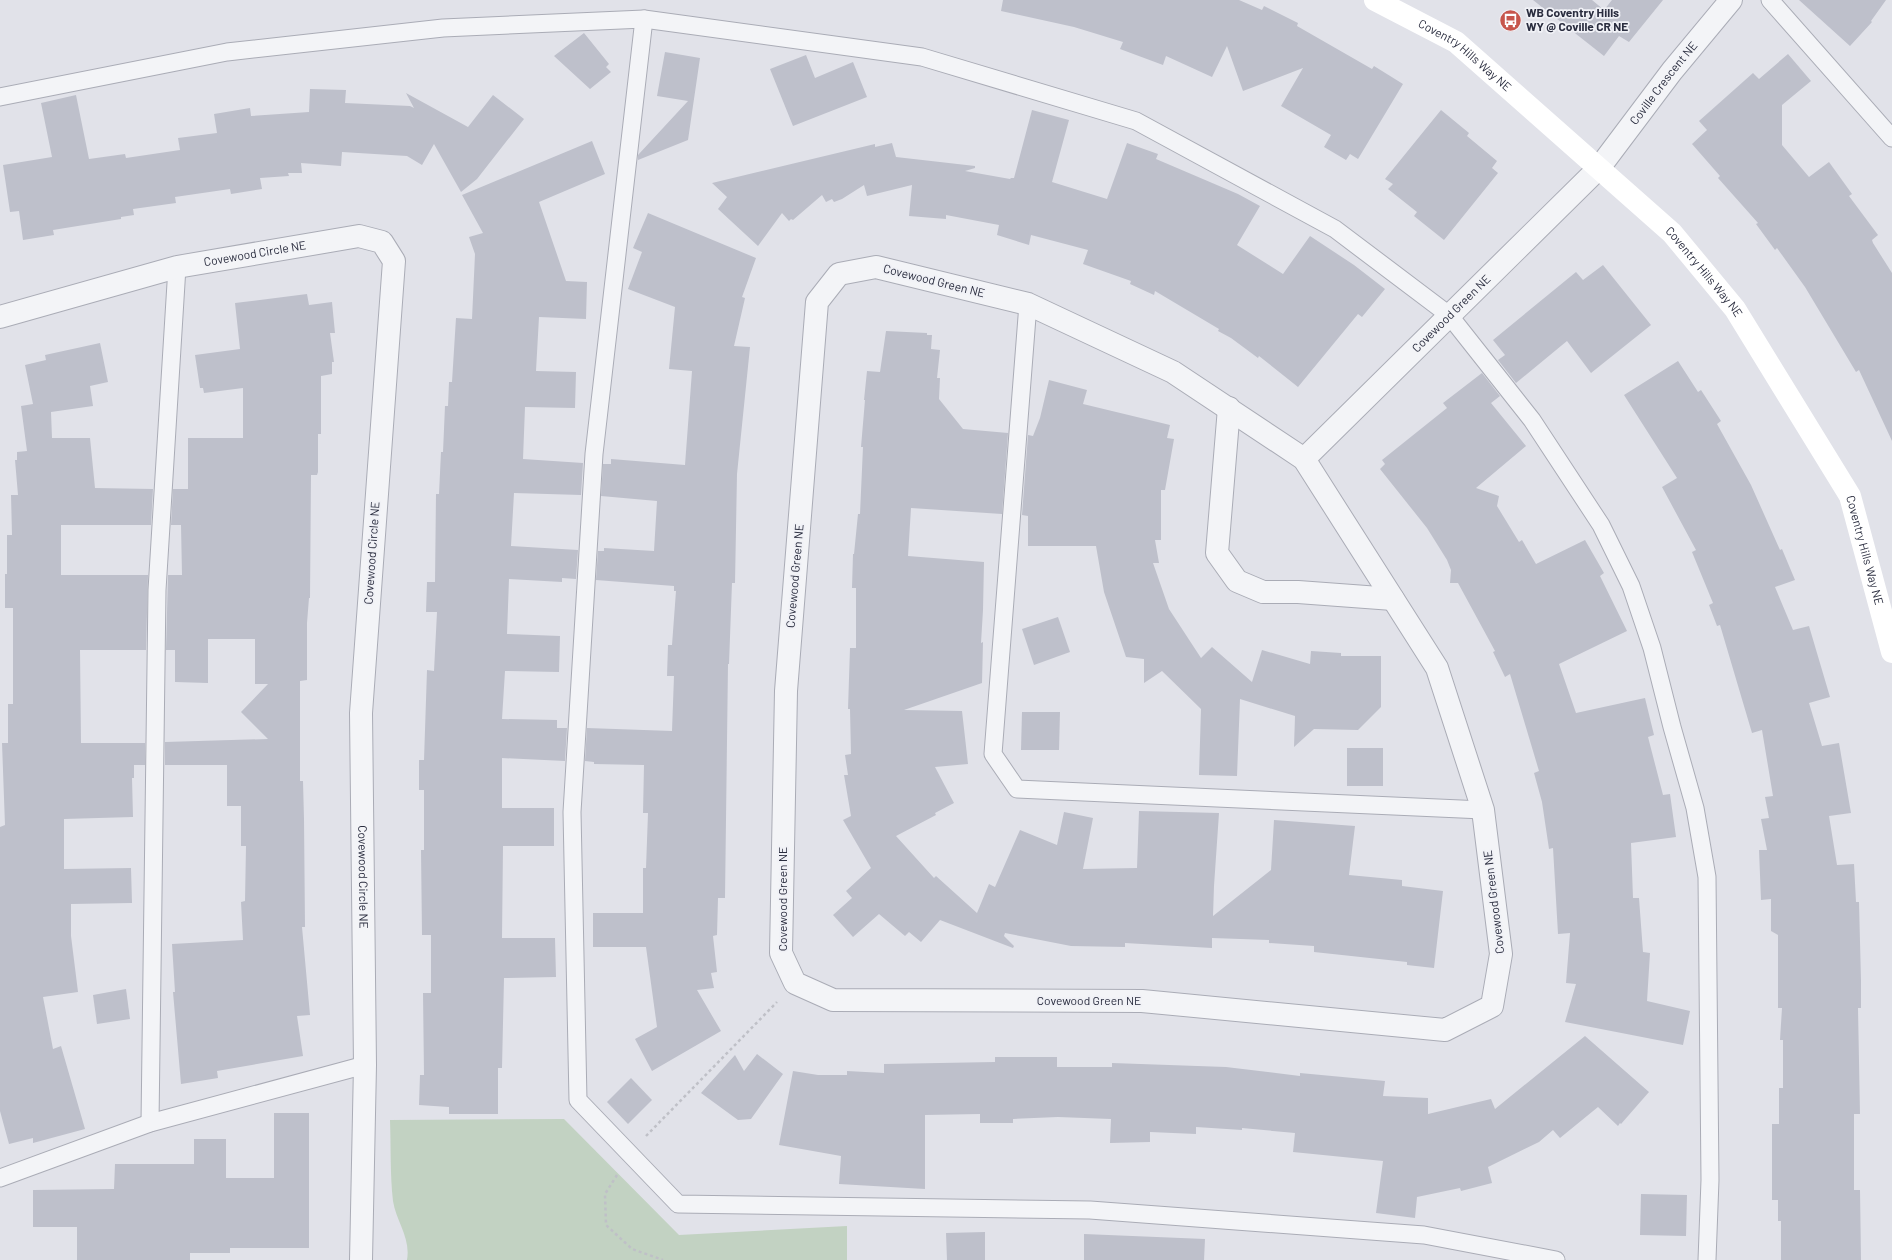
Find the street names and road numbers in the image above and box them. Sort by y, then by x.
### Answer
street label: Coventry Hills Way NE [1416,16,1515,94]
street label: Coville Crescent NE [1626,38,1700,127]
street label: Coventry Hills Way NE [1664,223,1746,319]
street label: Covewood Circle NE [203,237,307,268]
street label: Covewood Green NE [882,261,987,299]
street label: Covewood Green NE [1409,271,1493,355]
street label: Coventry Hills Way NE [1844,494,1887,606]
street label: Covewood Circle NE [360,501,382,605]
street label: Covewood Green NE [782,523,806,628]
street label: Covewood Circle NE [356,825,371,929]
street label: Covewood Green NE [775,847,789,951]
street label: Covewood Green NE [1480,849,1506,955]
street label: Covewood Green NE [1037,993,1141,1007]

